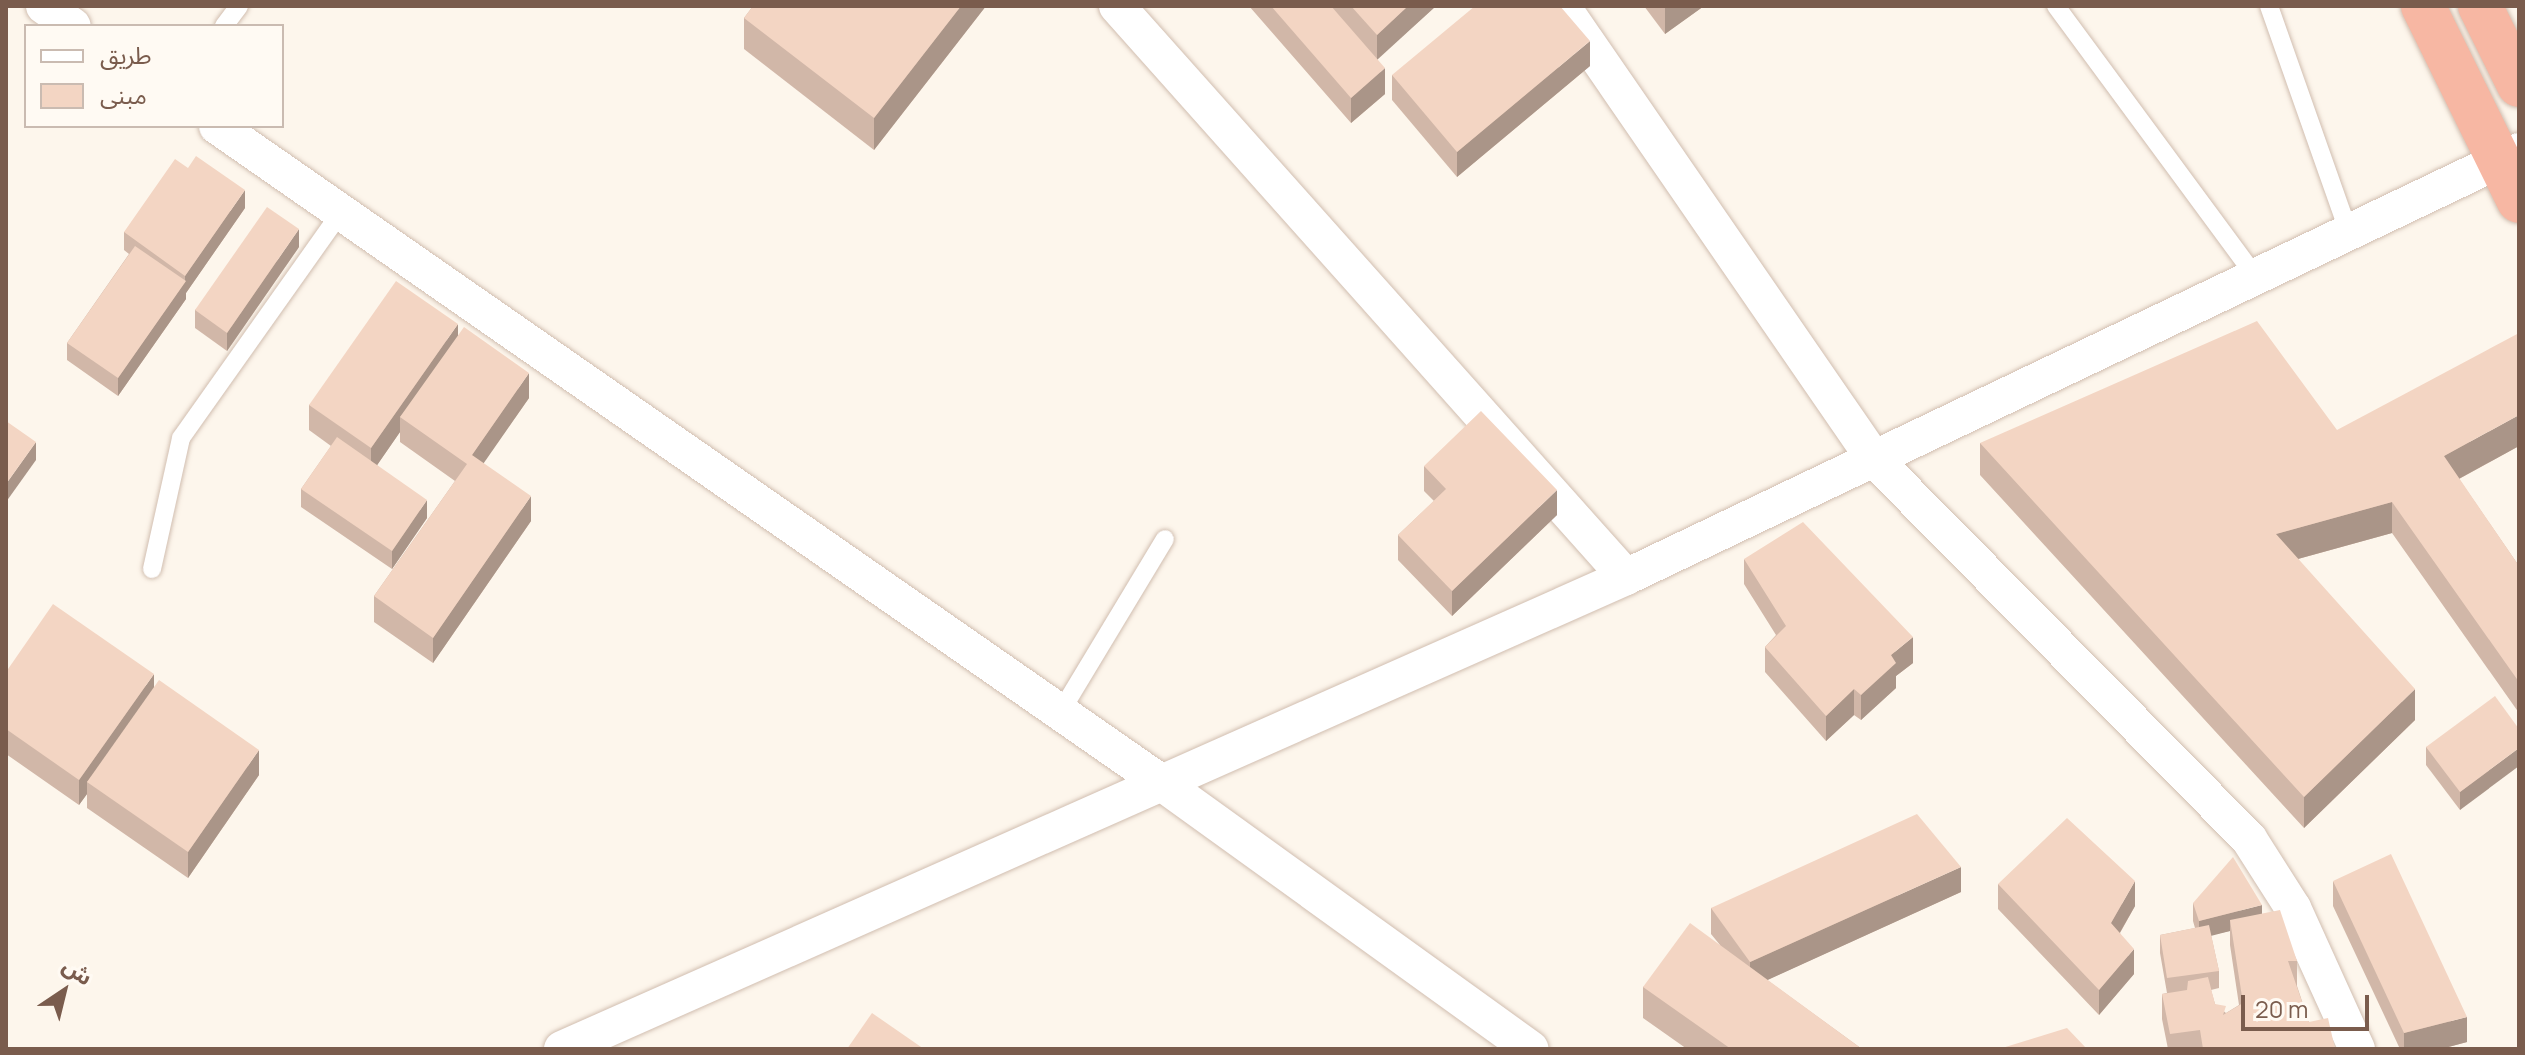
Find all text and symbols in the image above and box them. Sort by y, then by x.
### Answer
legend [24,24,284,128]
text: طريق [100,38,152,71]
text: مبنى [100,78,147,111]
text: ش [57,950,99,992]
north arrow [24,951,104,1031]
scale bar [2245,979,2373,1029]
text: 20 m [2255,992,2308,1025]

